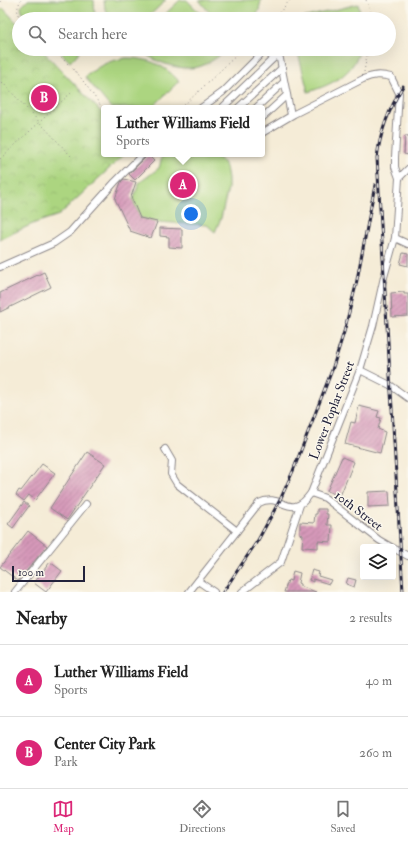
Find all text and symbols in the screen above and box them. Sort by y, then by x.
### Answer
search box [12,12,396,56]
icon: search [26,23,48,45]
text: Search here [58,25,127,44]
pin: B [31,83,57,113]
popup [101,105,265,157]
text: Luther Williams Field [116,114,250,133]
text: Sports [116,133,150,149]
pin: A [170,170,196,200]
your location [181,204,201,224]
street label: Lower Poplar Street [306,359,359,462]
street label: 10th Street [331,487,386,534]
map controls [360,544,396,580]
button: layers [360,544,396,580]
scale bar [12,564,85,583]
text: 100 m [18,566,44,579]
text: Nearby [16,608,67,629]
text: 2 results [349,610,392,626]
text: Luther Williams Field [54,663,188,682]
text: A [25,673,33,689]
text: 40 m [366,673,392,689]
text: Sports [54,682,88,698]
text: Center City Park [54,735,155,754]
text: B [25,745,33,761]
text: 260 m [359,745,392,761]
text: Park [54,754,78,770]
tab: Map [52,798,74,835]
tab: Directions [179,798,226,835]
tab: Saved [330,798,356,835]

